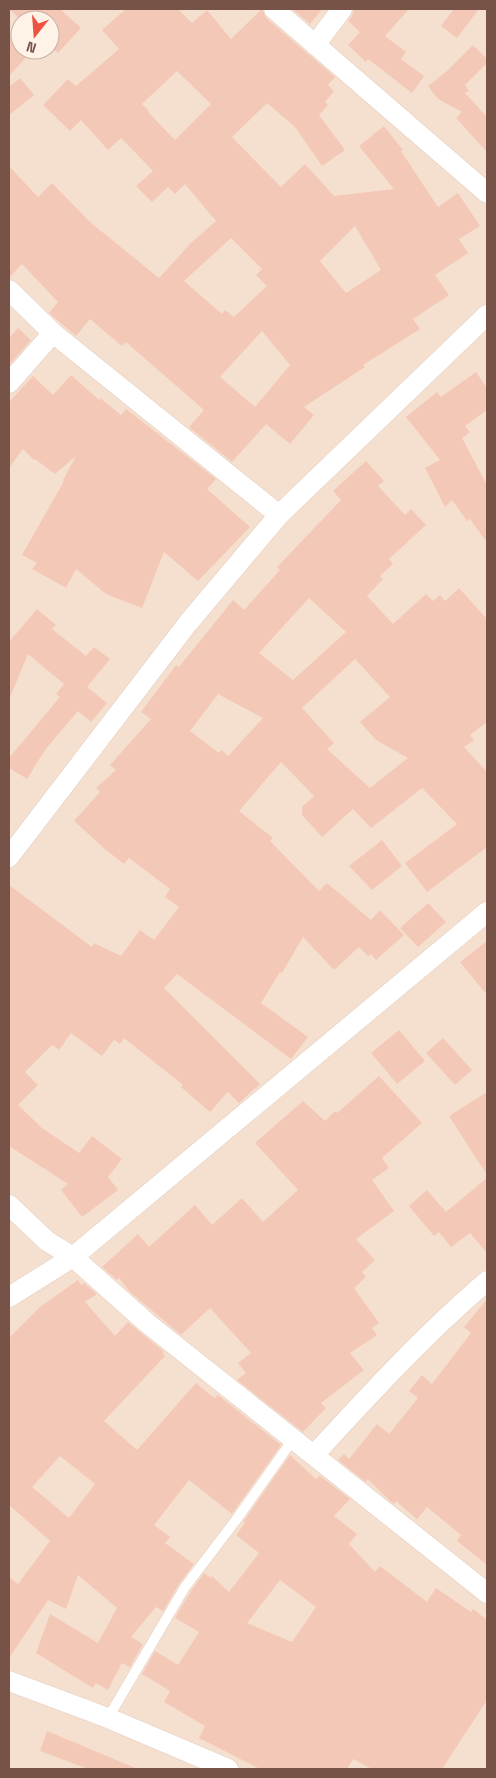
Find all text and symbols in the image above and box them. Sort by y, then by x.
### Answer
north arrow [10,10,60,60]
text: N [24,37,38,57]

